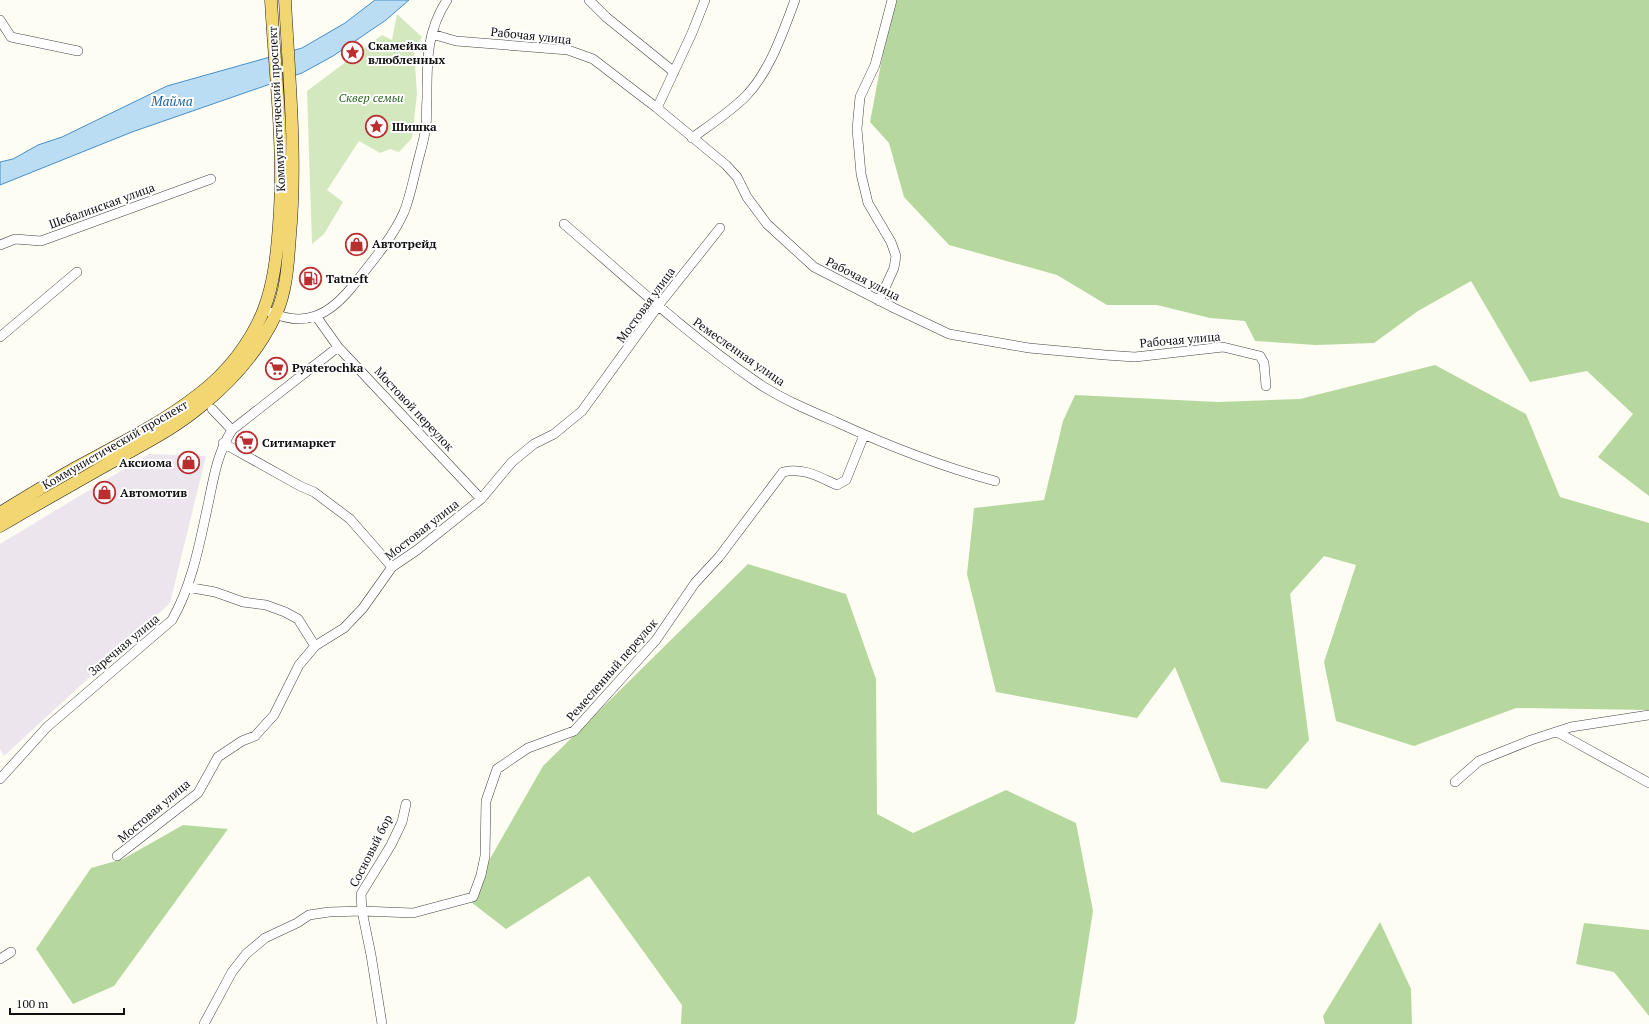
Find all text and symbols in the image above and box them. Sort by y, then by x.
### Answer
street label: Рабочая улица [490,24,572,47]
street label: Коммунистический проспект [265,26,288,192]
place label: Скамейка влюбленных [368,38,446,67]
place icon: Скамейка влюбленных [340,40,366,66]
park label: Сквер семьи [338,90,404,105]
water label: Майма [150,92,193,110]
place icon: Шишка [364,114,390,140]
place label: Шишка [392,119,437,134]
street label: Шебалинская улица [47,179,157,232]
shop icon: Автотрейд [344,231,370,257]
place label: Автотрейд [372,236,437,251]
street label: Рабочая улица [824,253,903,304]
street label: Мостовая улица [613,264,678,345]
fuel station icon: Tatneft [298,266,324,292]
place label: Tatneft [326,271,369,286]
street label: Ремесленная улица [690,314,788,389]
street label: Рабочая улица [1139,328,1221,351]
supermarket icon: Pyaterochka [264,355,290,381]
place label: Pyaterochka [292,360,364,375]
street label: Мостовой переулок [371,363,458,454]
street label: Коммунистический проспект [39,397,190,492]
supermarket icon: Ситимаркет [234,430,260,456]
place label: Ситимаркет [262,435,336,450]
shop icon: Аксиома [175,450,201,476]
place label: Аксиома [119,455,172,470]
shop icon: Автомотив [91,480,117,506]
place label: Автомотив [120,485,187,500]
street label: Мостовая улица [382,496,462,563]
street label: Заречная улица [85,611,162,679]
street label: Ремесленный переулок [563,615,661,724]
street label: Мостовая улица [114,776,193,845]
street label: Сосновый бор [346,812,395,889]
scale bar [10,990,124,1016]
text: 100 m [16,996,49,1011]

